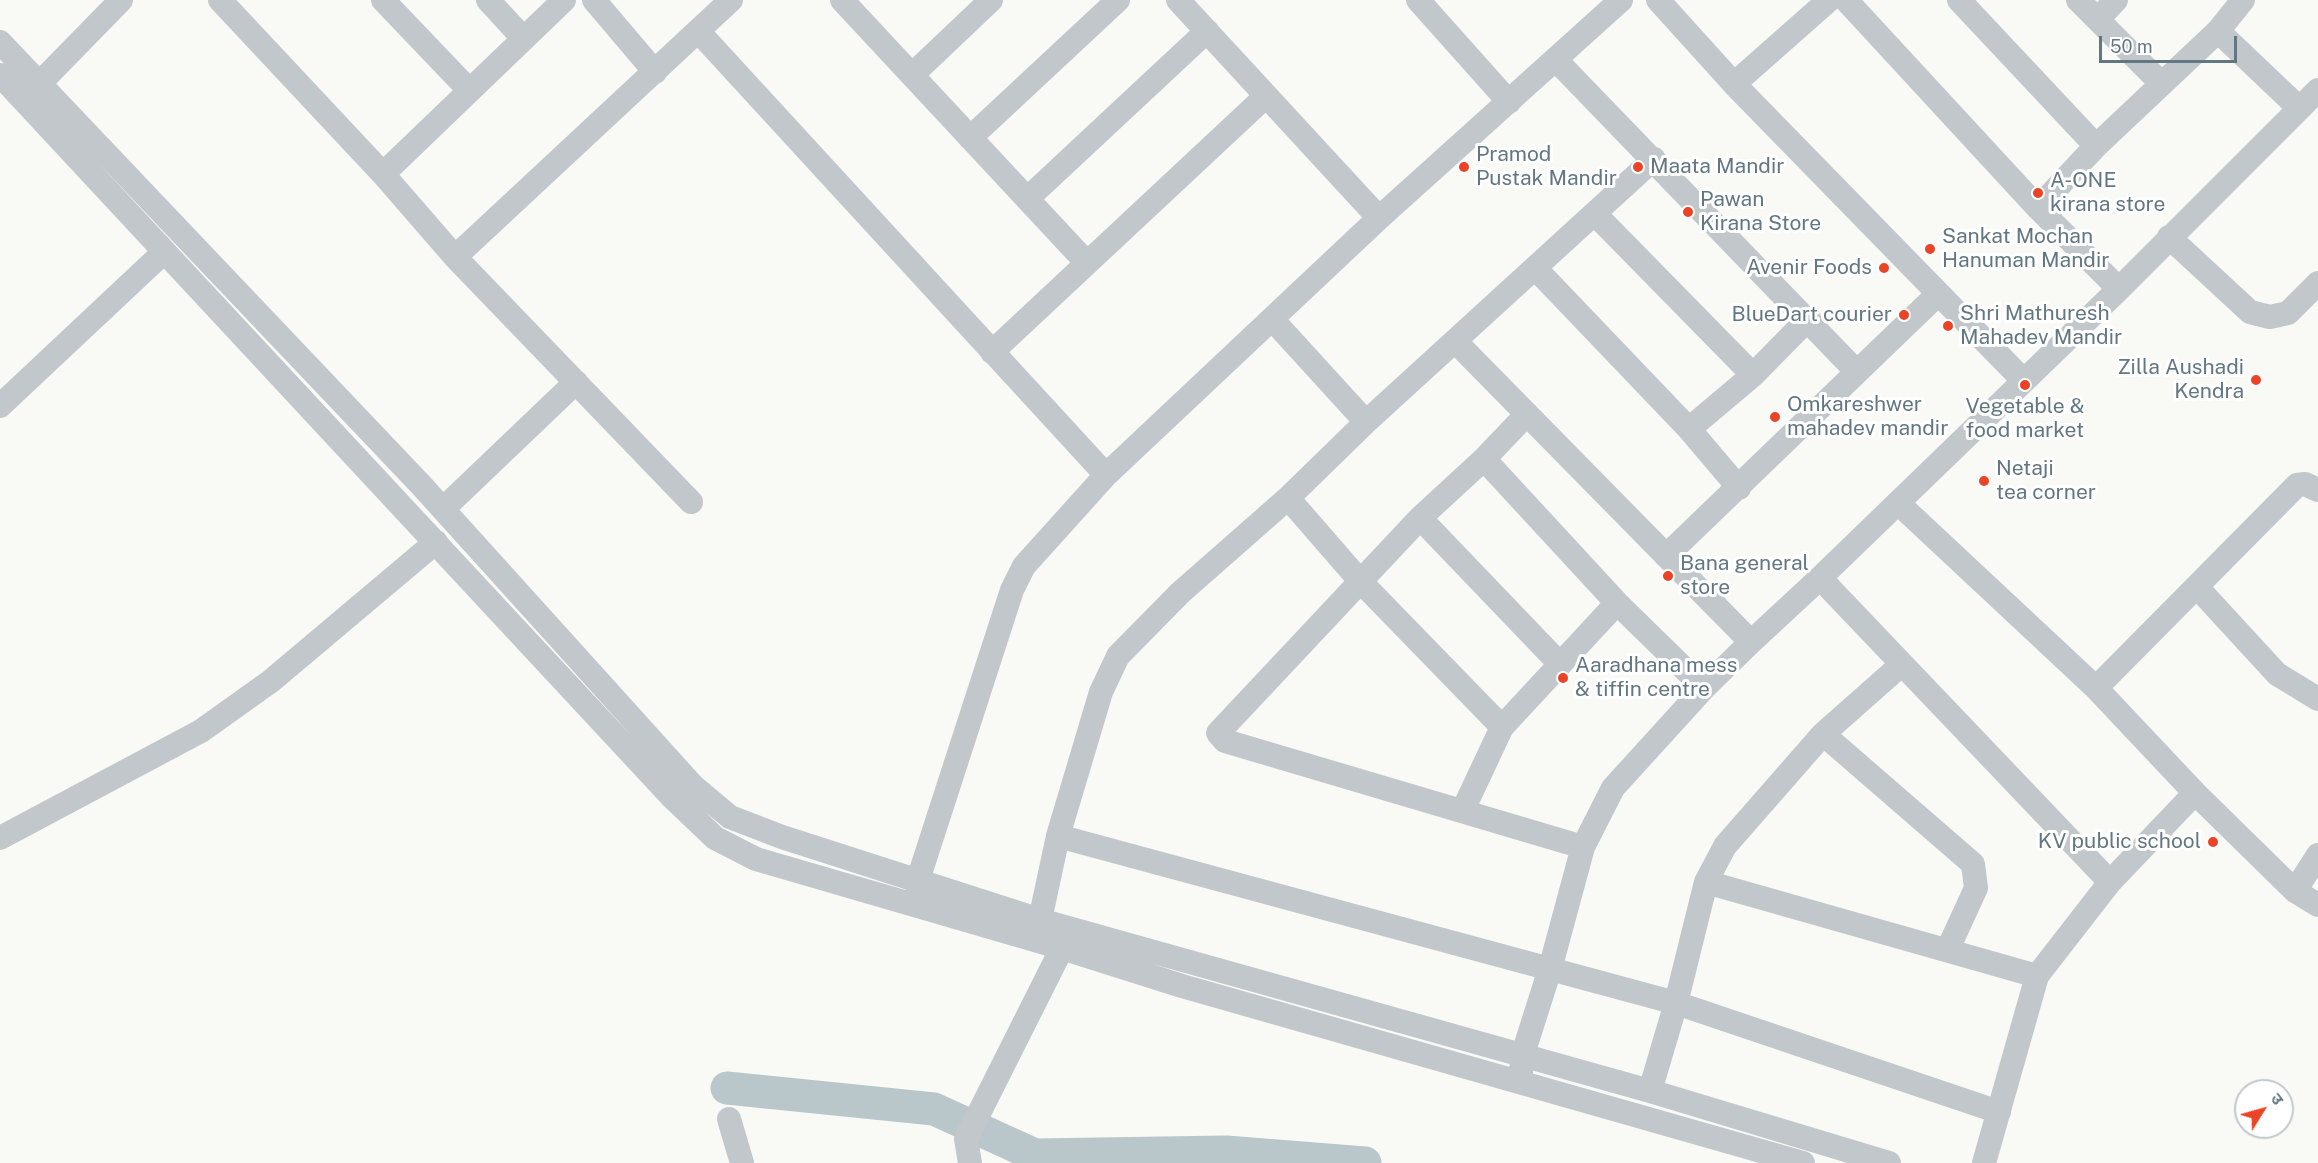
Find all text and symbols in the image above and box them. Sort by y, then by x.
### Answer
scale bar [2102,24,2240,62]
text: 50 m [2110,36,2153,57]
place label: Pramod Pustak Mandir [1476,142,1617,192]
place label: Maata Mandir [1650,154,1785,180]
marker: Pramod Pustak Mandir [1457,160,1471,174]
marker: Maata Mandir [1631,160,1645,174]
place label: A-ONE kirana store [2050,168,2165,218]
marker: A-ONE kirana store [2031,186,2045,200]
place label: Pawan Kirana Store [1700,187,1821,237]
marker: Pawan Kirana Store [1681,205,1695,219]
place label: Sankat Mochan Hanuman Mandir [1942,224,2110,274]
marker: Sankat Mochan Hanuman Mandir [1923,242,1937,256]
place label: Avenir Foods [1746,255,1872,281]
marker: Avenir Foods [1877,261,1891,275]
place label: Shri Mathuresh Mahadev Mandir [1960,301,2122,351]
place label: BlueDart courier [1732,302,1892,328]
marker: BlueDart courier [1897,308,1911,322]
marker: Shri Mathuresh Mahadev Mandir [1941,319,1955,333]
place label: Zilla Aushadi Kendra [2118,355,2244,405]
marker: Zilla Aushadi Kendra [2249,373,2263,387]
marker: Vegetable & food market [2018,378,2032,392]
place label: Omkareshwer mahadev mandir [1787,392,1948,442]
place label: Vegetable & food market [1965,394,2085,444]
marker: Omkareshwer mahadev mandir [1768,410,1782,424]
place label: Netaji tea corner [1996,456,2096,506]
marker: Netaji tea corner [1977,474,1991,488]
place label: Bana general store [1680,551,1809,601]
marker: Bana general store [1661,569,1675,583]
place label: Aaradhana mess & tiffin centre [1575,653,1737,703]
marker: Aaradhana mess & tiffin centre [1556,671,1570,685]
place label: KV public school [2038,829,2201,855]
marker: KV public school [2206,835,2220,849]
north arrow [2234,1079,2294,1139]
text: उ [2267,1090,2288,1109]

